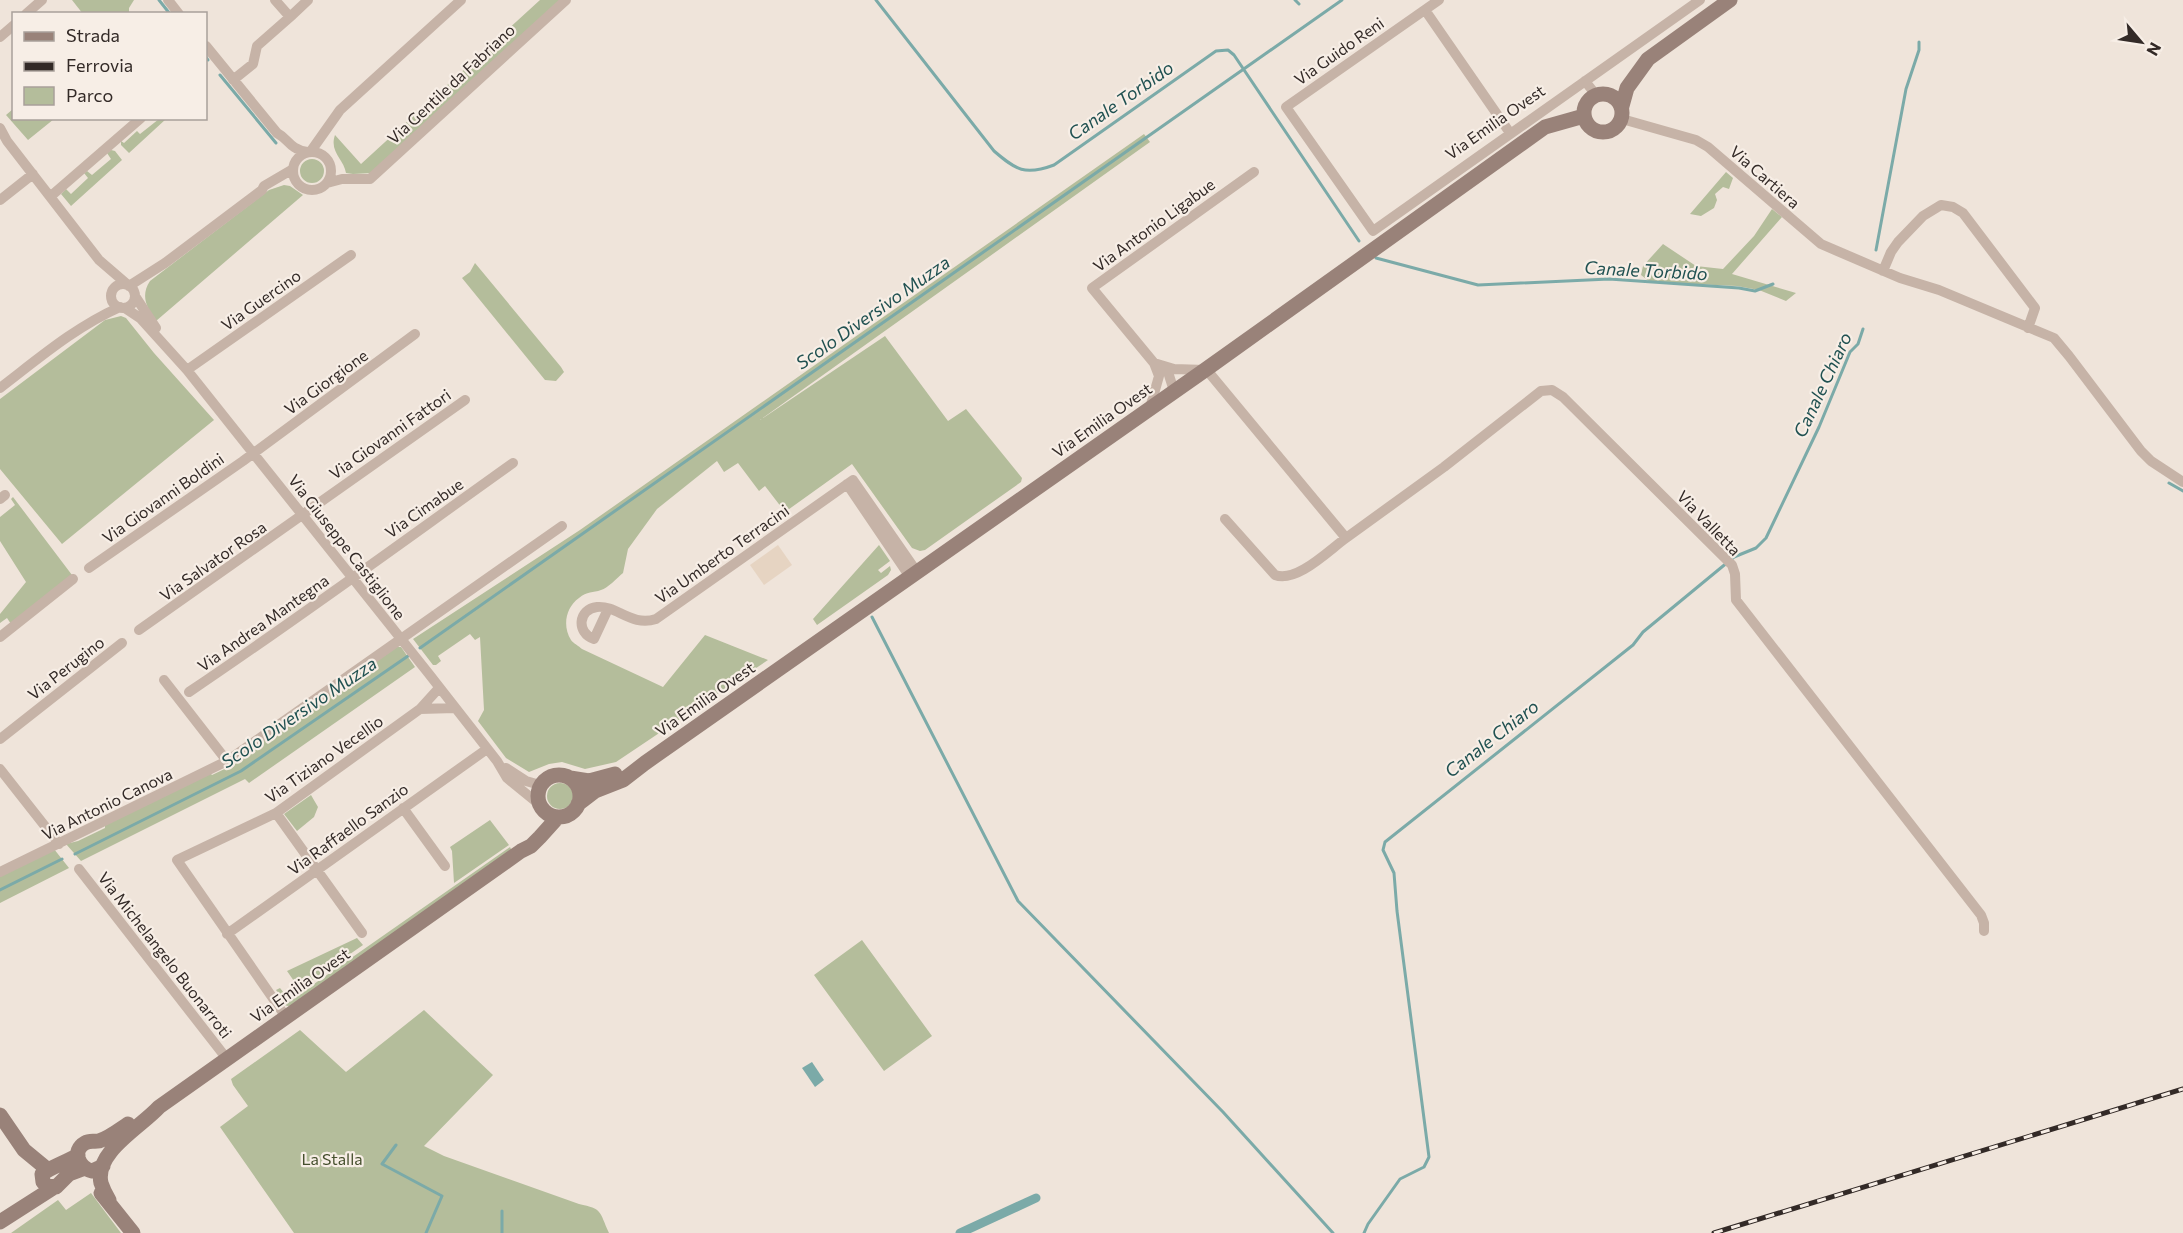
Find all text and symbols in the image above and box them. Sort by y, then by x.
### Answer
legend [12,12,207,120]
north arrow [2111,12,2171,72]
street label: Via Guido Reni [1290,13,1387,89]
street label: Via Gentile da Fabriano [383,20,518,148]
text: Strada [66,24,120,46]
text: N [2143,40,2166,59]
text: Ferrovia [66,54,133,76]
water label: Canale Torbido [1064,56,1177,145]
street label: Via Emilia Ovest [1441,80,1548,163]
text: Parco [66,84,113,106]
street label: Via Cartiera [1727,141,1804,212]
street label: Via Antonio Ligabue [1089,174,1218,275]
water label: Scolo Diversivo Muzza [791,251,954,374]
water label: Canale Torbido [1584,256,1708,284]
street label: Via Guercino [217,265,304,334]
water label: Canale Chiaro [1788,329,1856,441]
street label: Via Giorgione [280,345,371,418]
street label: Via Emilia Ovest [1048,378,1155,461]
street label: Via Giovanni Fattori [325,385,454,483]
street label: Via Giovanni Boldini [98,448,227,547]
street label: Via Giuseppe Castiglione [285,470,410,623]
street label: Via Cimabue [381,474,466,541]
street label: Via Valletta [1674,486,1745,559]
street label: Via Umberto Terracini [651,500,792,607]
street label: Via Salvator Rosa [156,517,270,604]
street label: Via Andrea Mantegna [193,570,332,675]
street label: Via Perugino [24,632,108,703]
water label: Scolo Diversivo Muzza [216,652,380,772]
street label: Via Emilia Ovest [651,657,758,740]
water label: Canale Chiaro [1440,695,1543,782]
street label: Via Tiziano Vecellio [261,711,386,806]
street label: Via Antonio Canova [38,764,175,843]
street label: Via Raffaello Sanzio [284,779,411,879]
street label: Via Michelangelo Buonarroti [95,868,236,1042]
street label: Via Emilia Ovest [246,943,353,1026]
park label: La Stalla [301,1149,363,1168]

